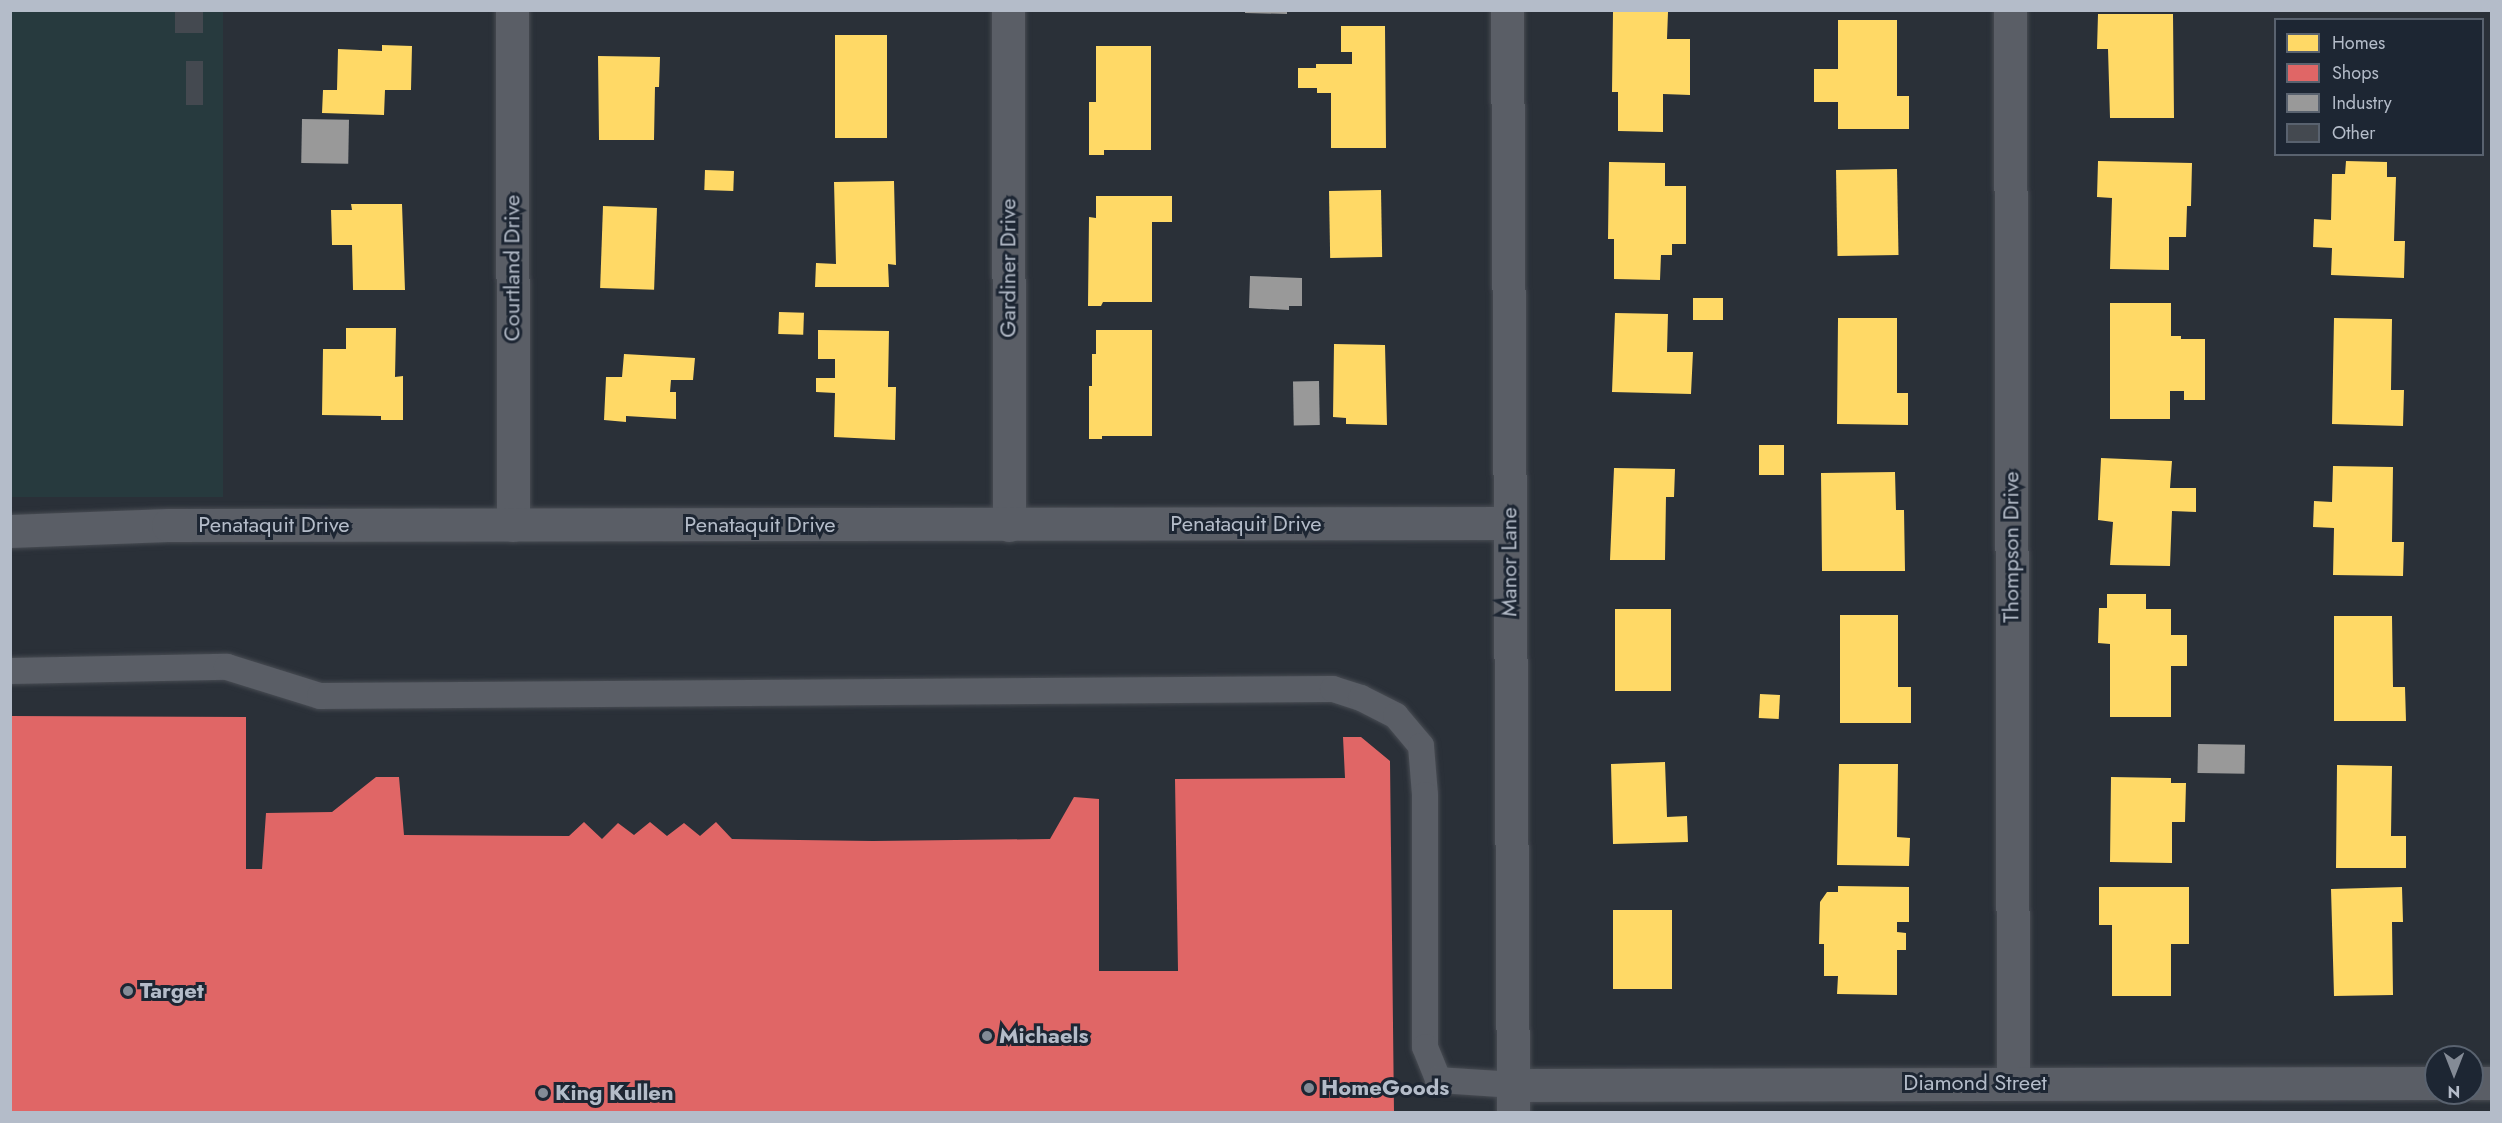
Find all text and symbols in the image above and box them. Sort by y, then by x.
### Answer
legend [2274,18,2484,156]
text: Homes [2332,30,2385,56]
text: Shops [2332,60,2379,86]
text: Industry [2332,90,2392,116]
text: Other [2332,120,2375,146]
street label: Courtland Drive [499,195,525,341]
street label: Gardiner Drive [995,198,1021,338]
street label: Thompson Drive [1998,471,2024,623]
street label: Manor Lane [1496,507,1522,617]
street label: Penataquit Drive [1170,511,1322,537]
street label: Penataquit Drive [198,512,350,538]
street label: Penataquit Drive [684,512,836,538]
place label: Target [140,978,204,1004]
marker: Target [121,984,135,998]
place label: Michaels [999,1023,1088,1049]
marker: Michaels [980,1029,994,1043]
north arrow [2424,1045,2484,1105]
street label: Diamond Street [1903,1070,2047,1096]
place label: HomeGoods [1321,1075,1449,1101]
place label: King Kullen [555,1080,674,1106]
text: N [2448,1080,2460,1103]
marker: HomeGoods [1302,1081,1316,1095]
marker: King Kullen [536,1086,550,1100]

